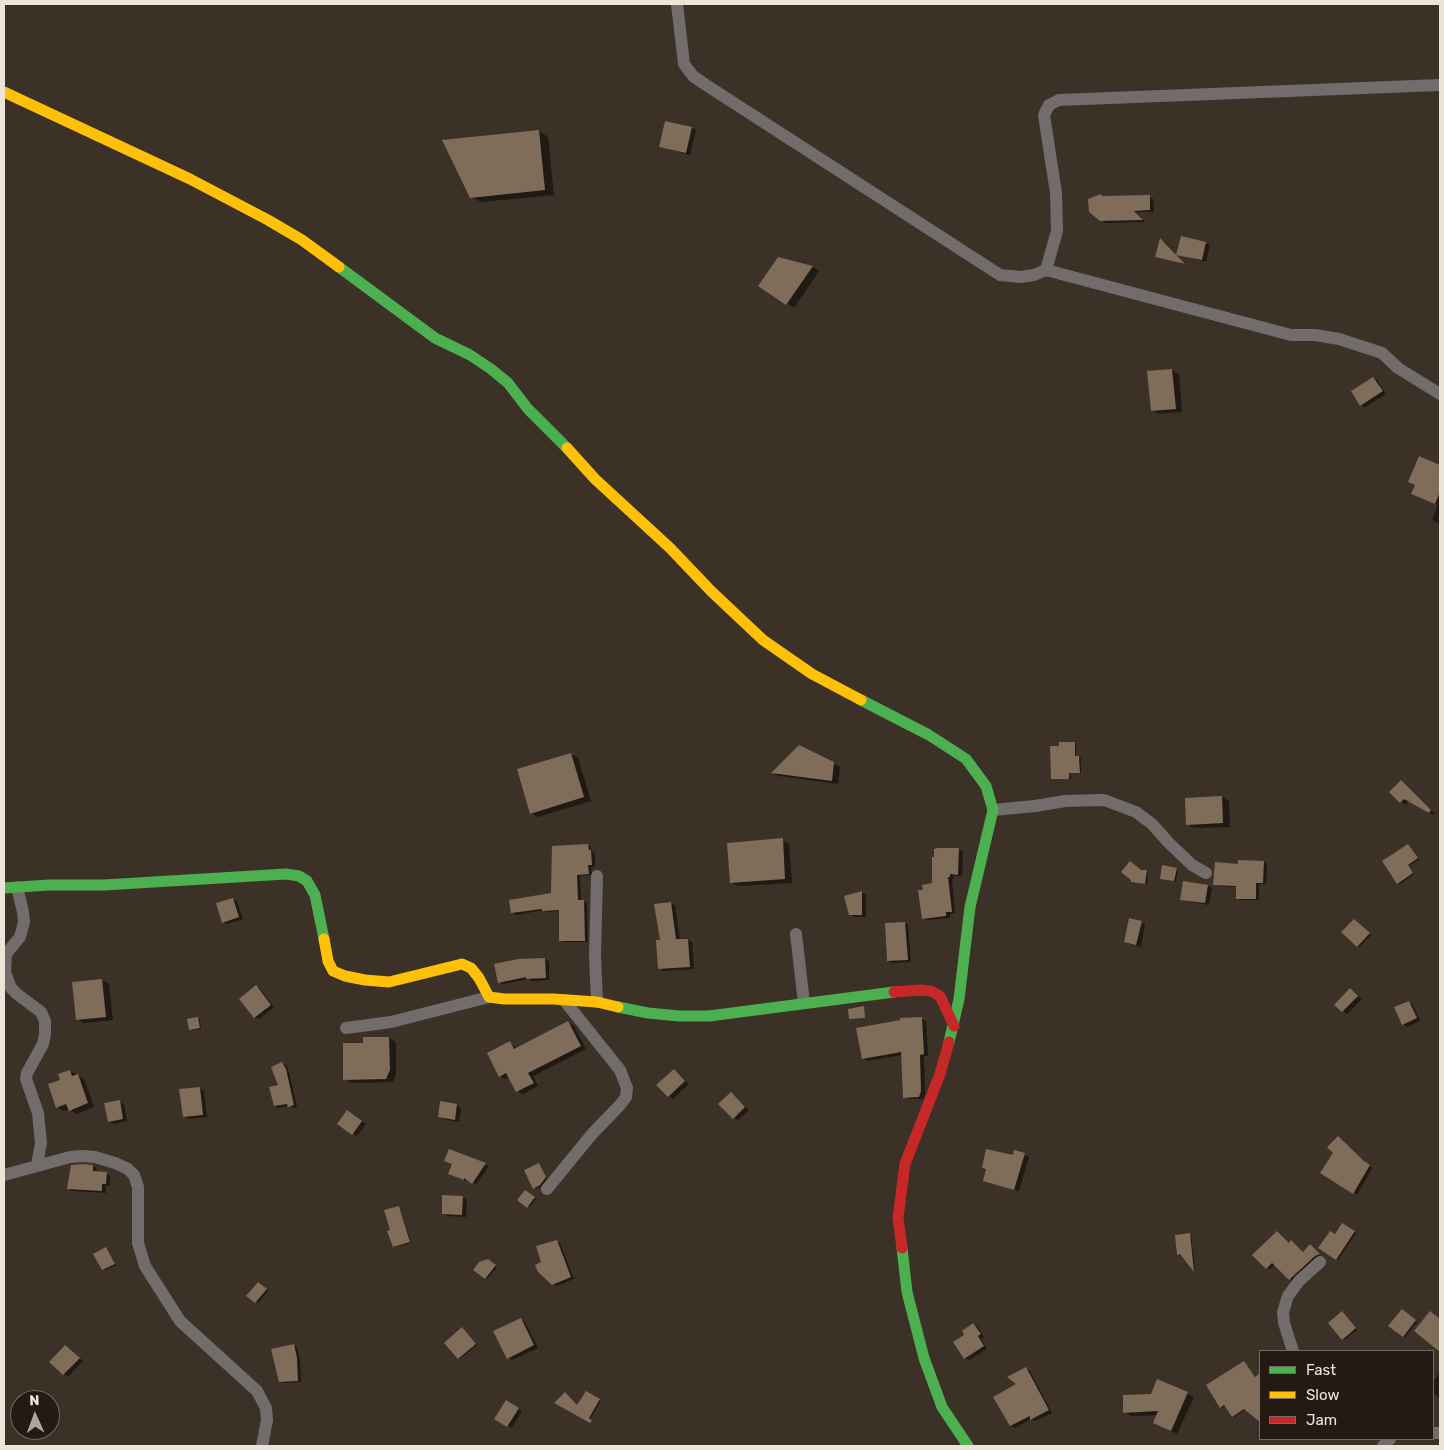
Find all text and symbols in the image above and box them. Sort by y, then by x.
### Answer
legend [1259,1350,1434,1440]
text: Fast [1306,1361,1336,1379]
text: Slow [1306,1386,1339,1404]
north arrow [10,1390,60,1440]
text: N [29,1392,40,1409]
text: Jam [1306,1411,1337,1429]

